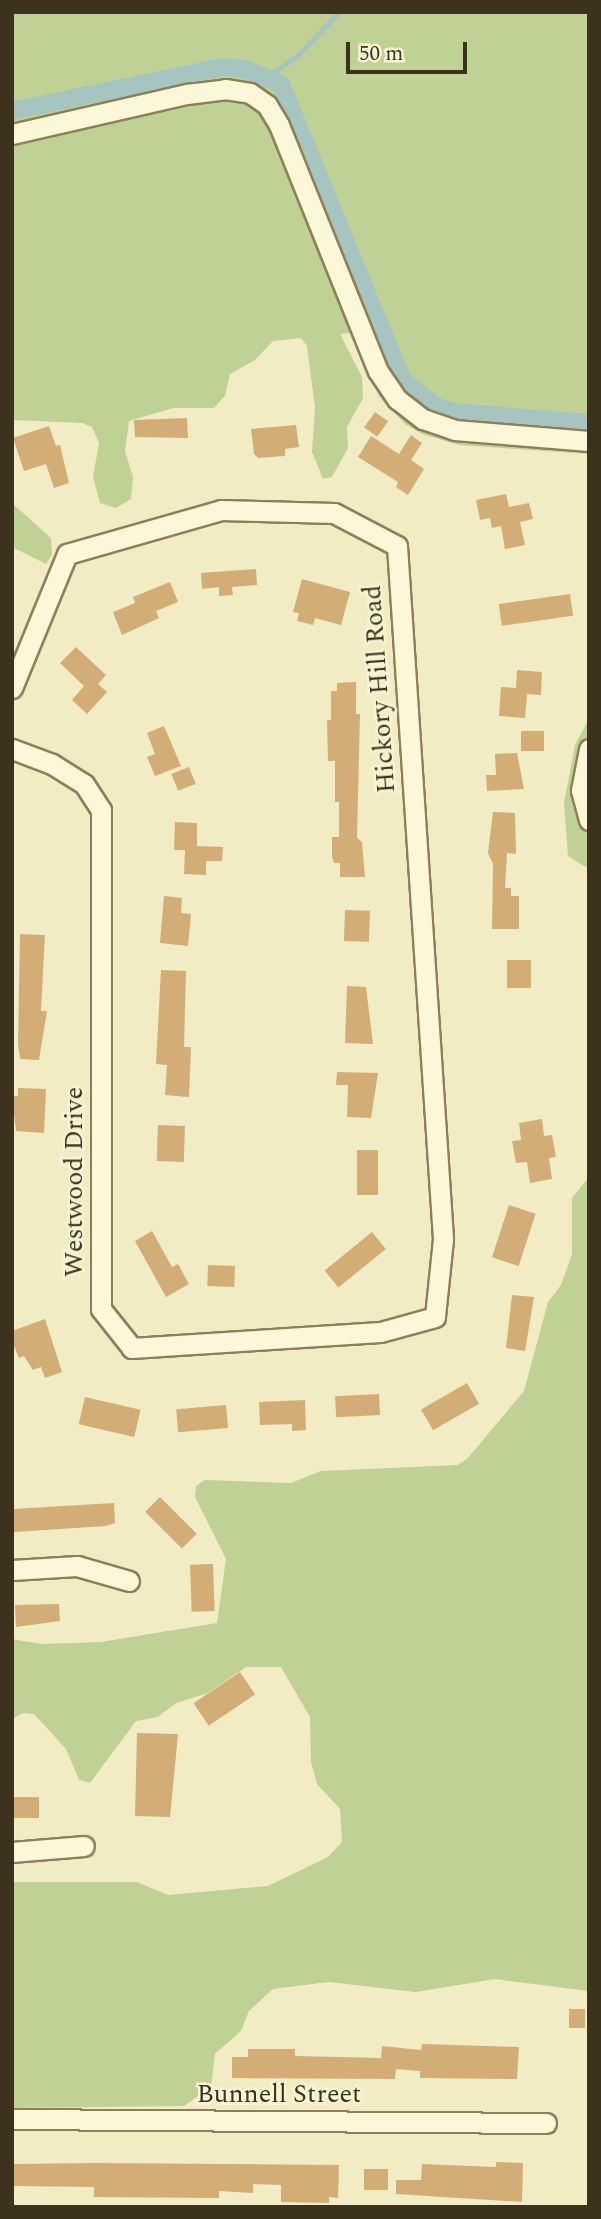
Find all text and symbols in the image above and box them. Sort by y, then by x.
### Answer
scale bar [349,28,470,72]
text: 50 m [359,38,403,70]
street label: Hickory Hill Road [357,584,403,794]
street label: Westwood Drive [59,1087,91,1277]
street label: Bunnell Street [197,2079,361,2111]

